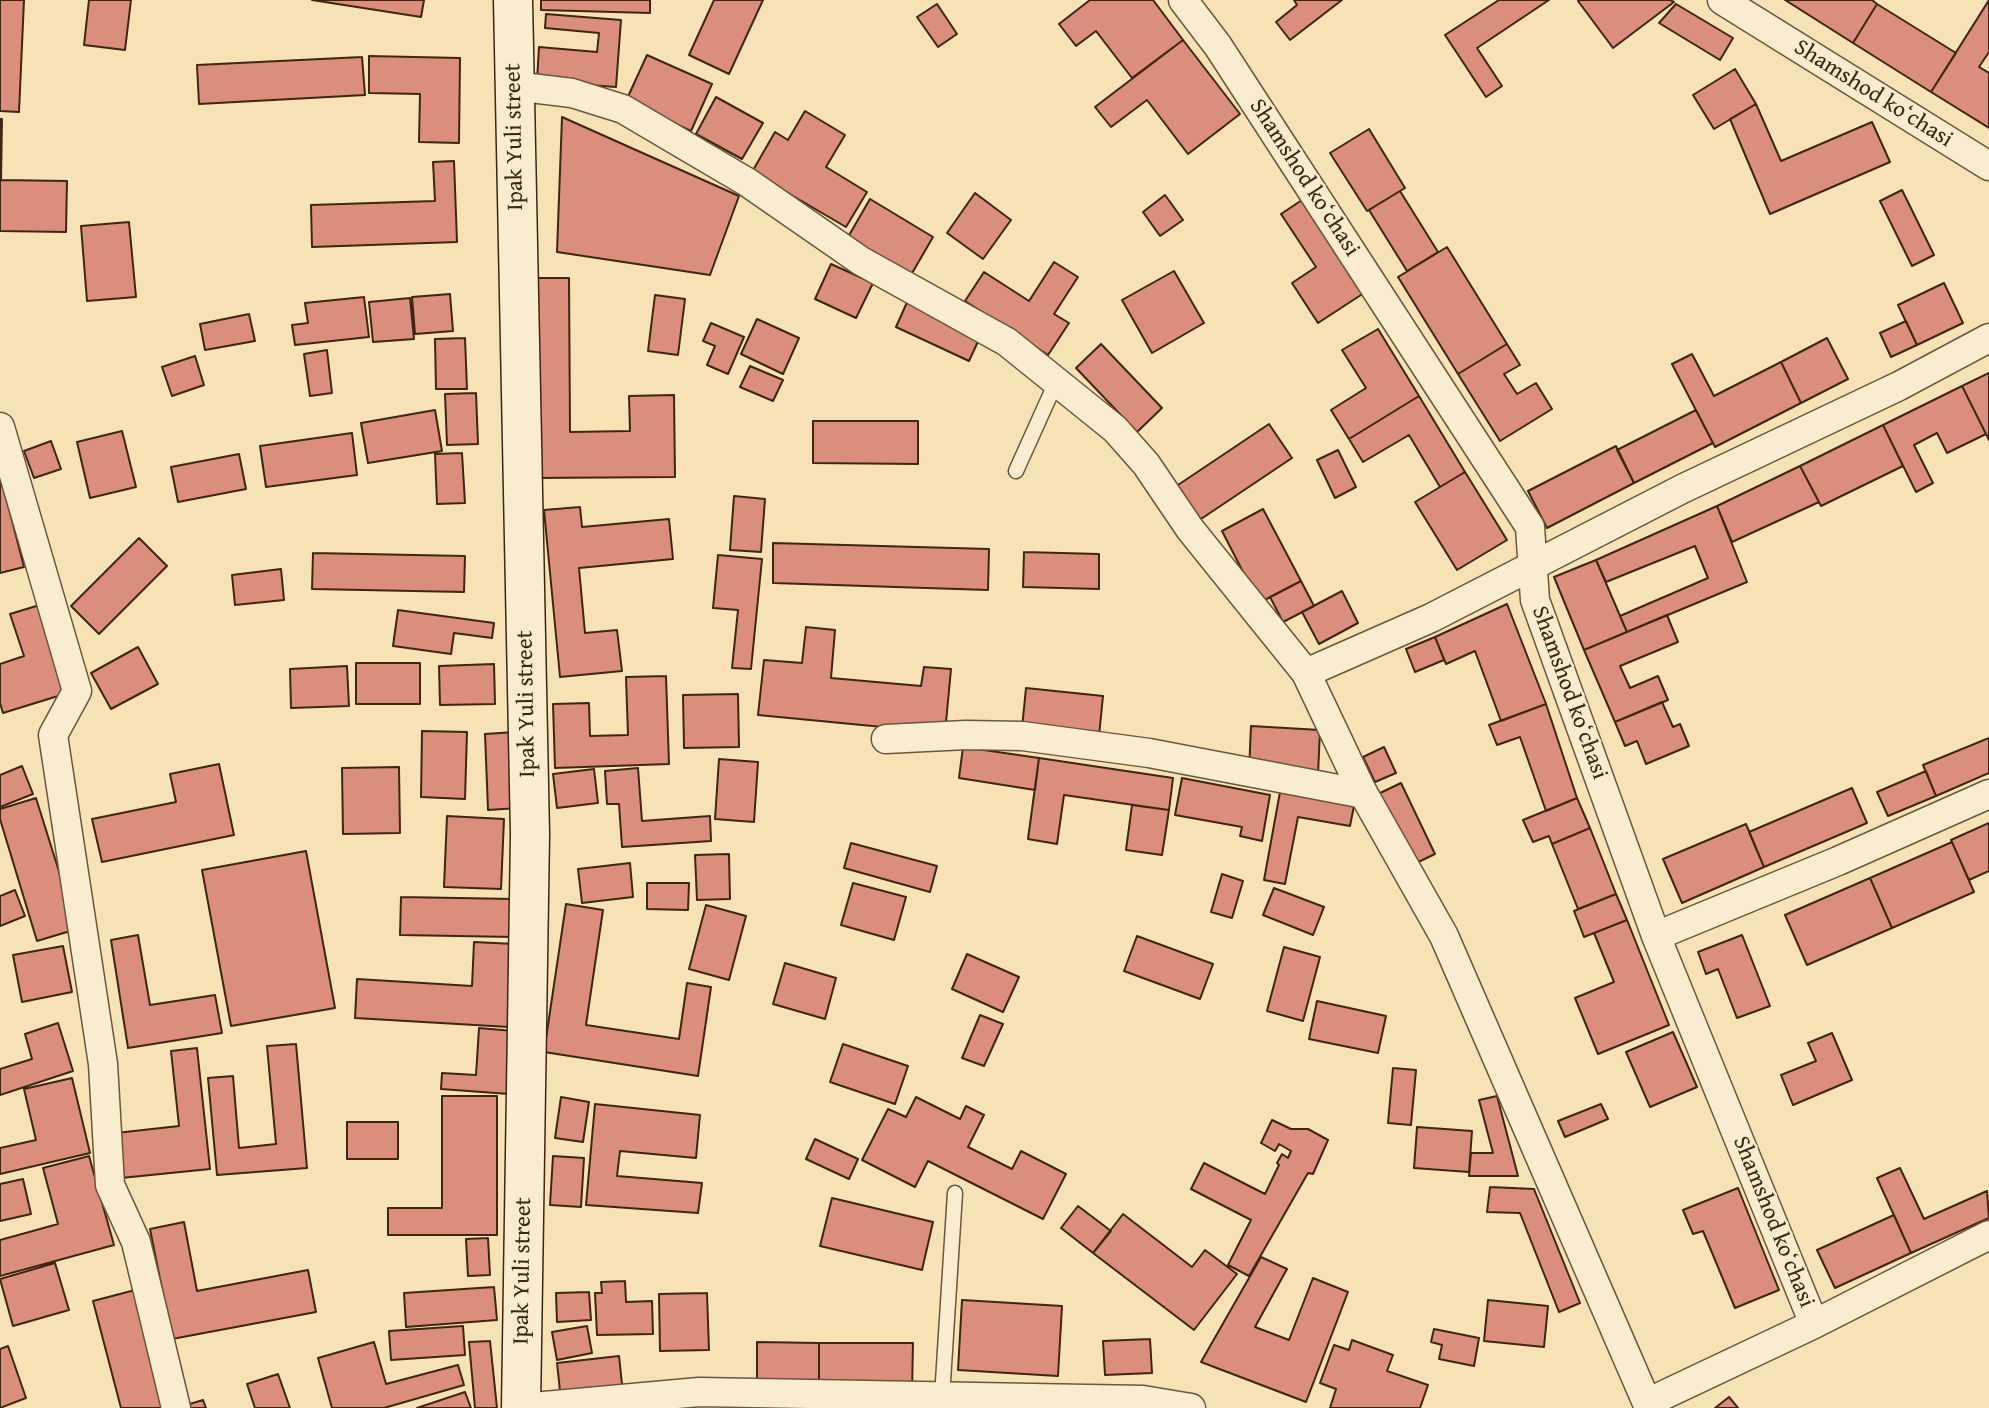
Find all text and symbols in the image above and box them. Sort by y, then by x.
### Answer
street label: Shamshod koʻchasi [1788,34,1958,154]
street label: Ipak Yuli street [500,63,530,211]
street label: Shamshod koʻchasi [1243,94,1365,262]
street label: Shamshod koʻchasi [1525,603,1613,783]
street label: Ipak Yuli street [512,630,542,778]
street label: Shamshod koʻchasi [1726,1132,1820,1312]
street label: Ipak Yuli street [508,1197,538,1345]

